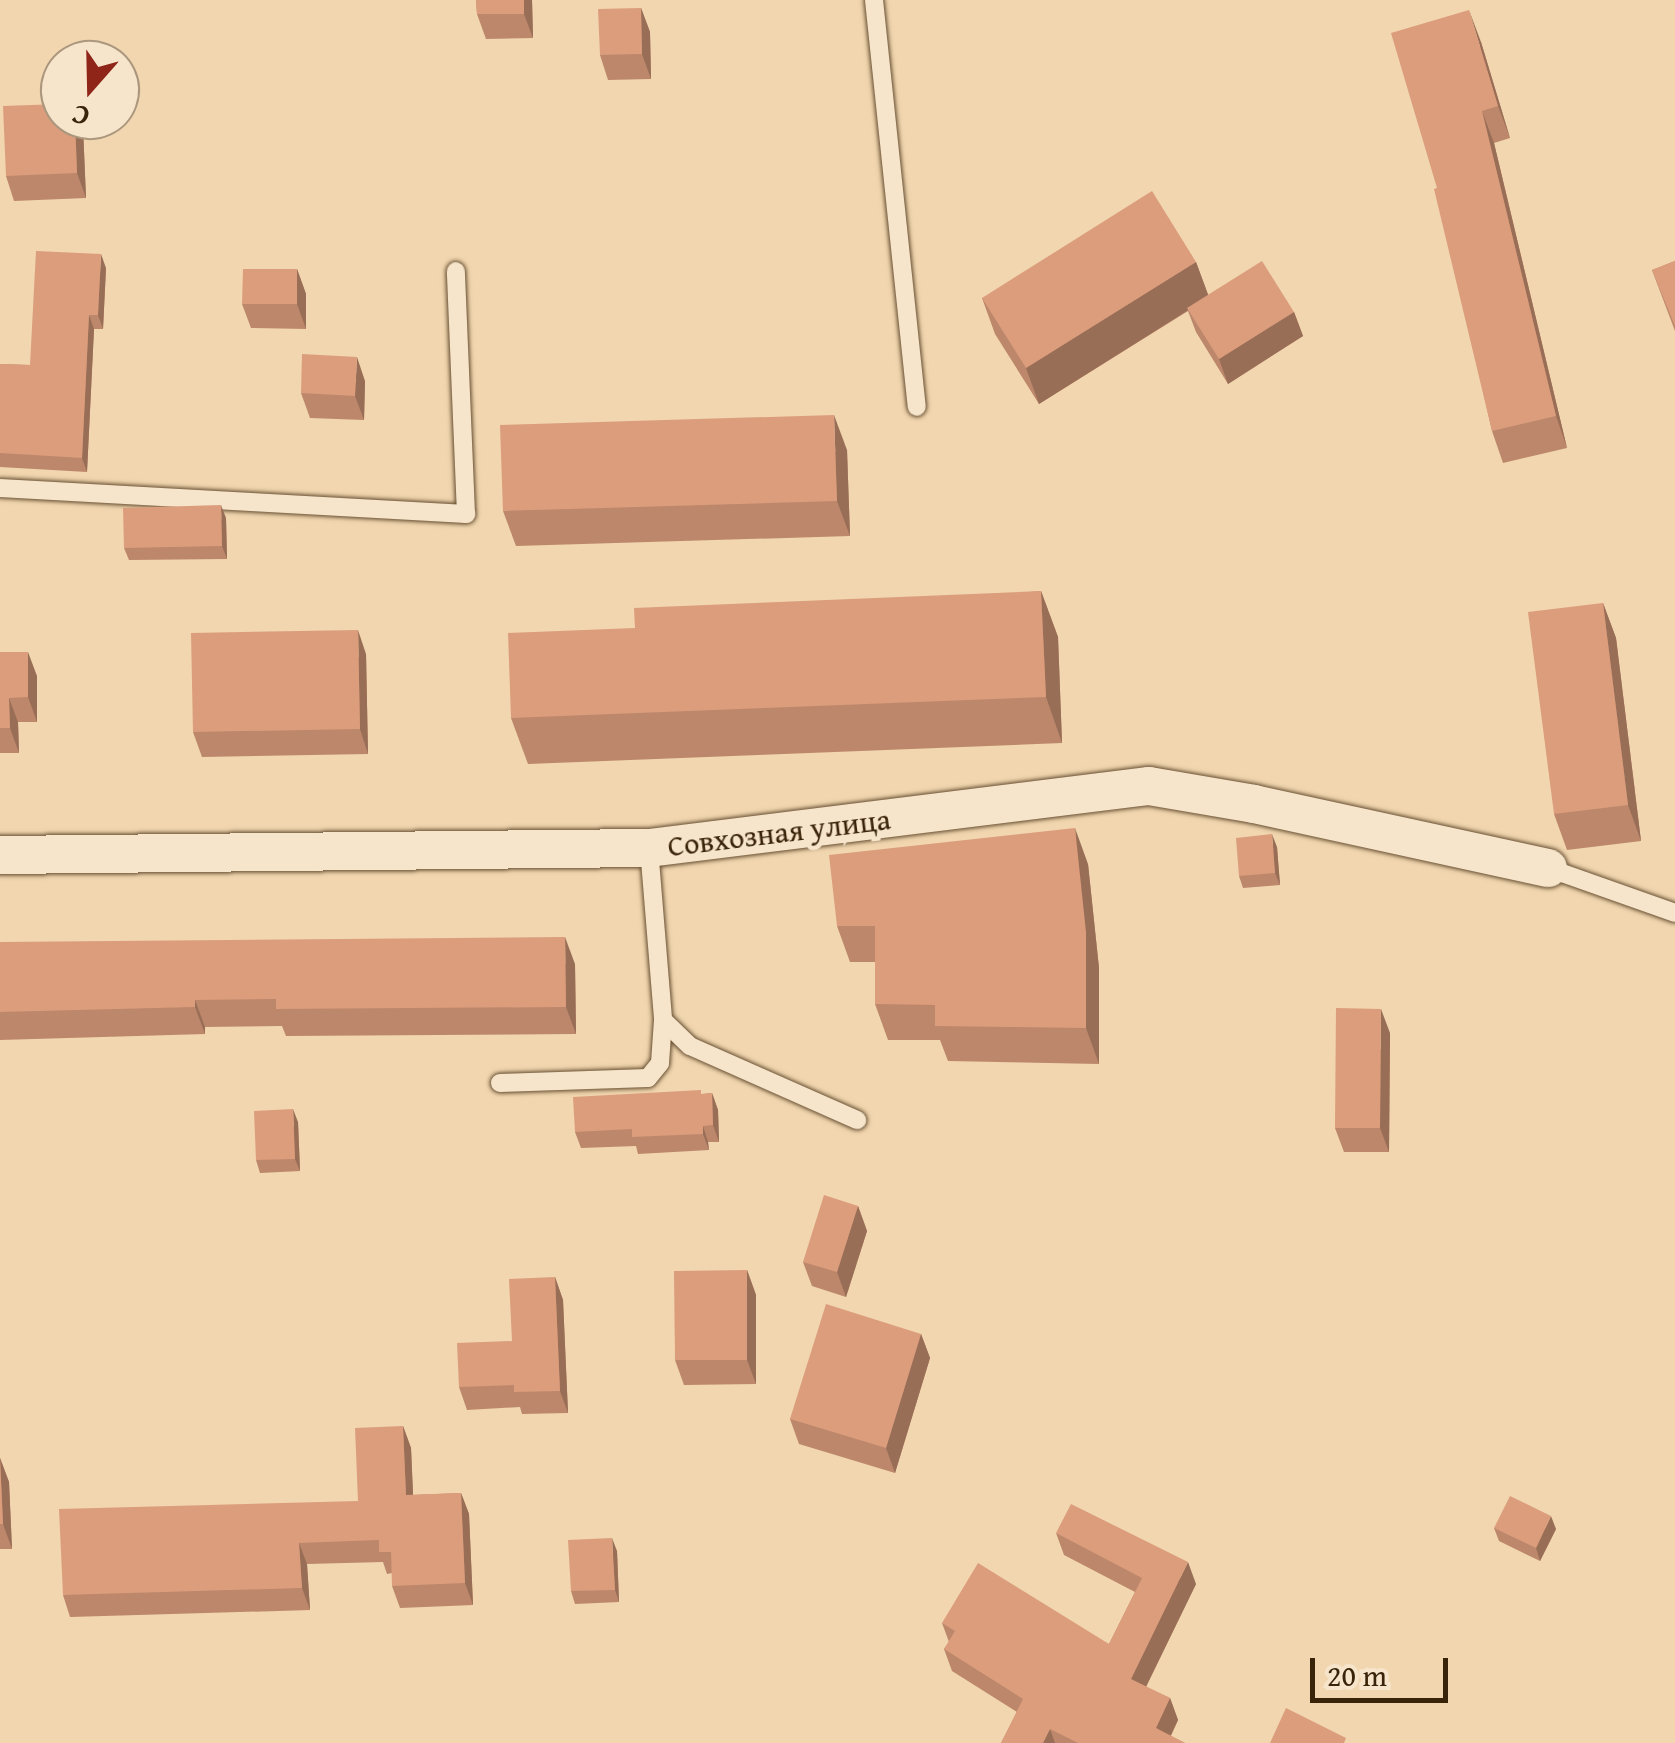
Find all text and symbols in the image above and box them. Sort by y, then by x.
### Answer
north arrow [40,40,140,140]
text: С [66,95,95,139]
street label: Совхозная улица [665,800,893,864]
scale bar [1315,1638,1452,1700]
text: 20 m [1327,1653,1387,1697]

